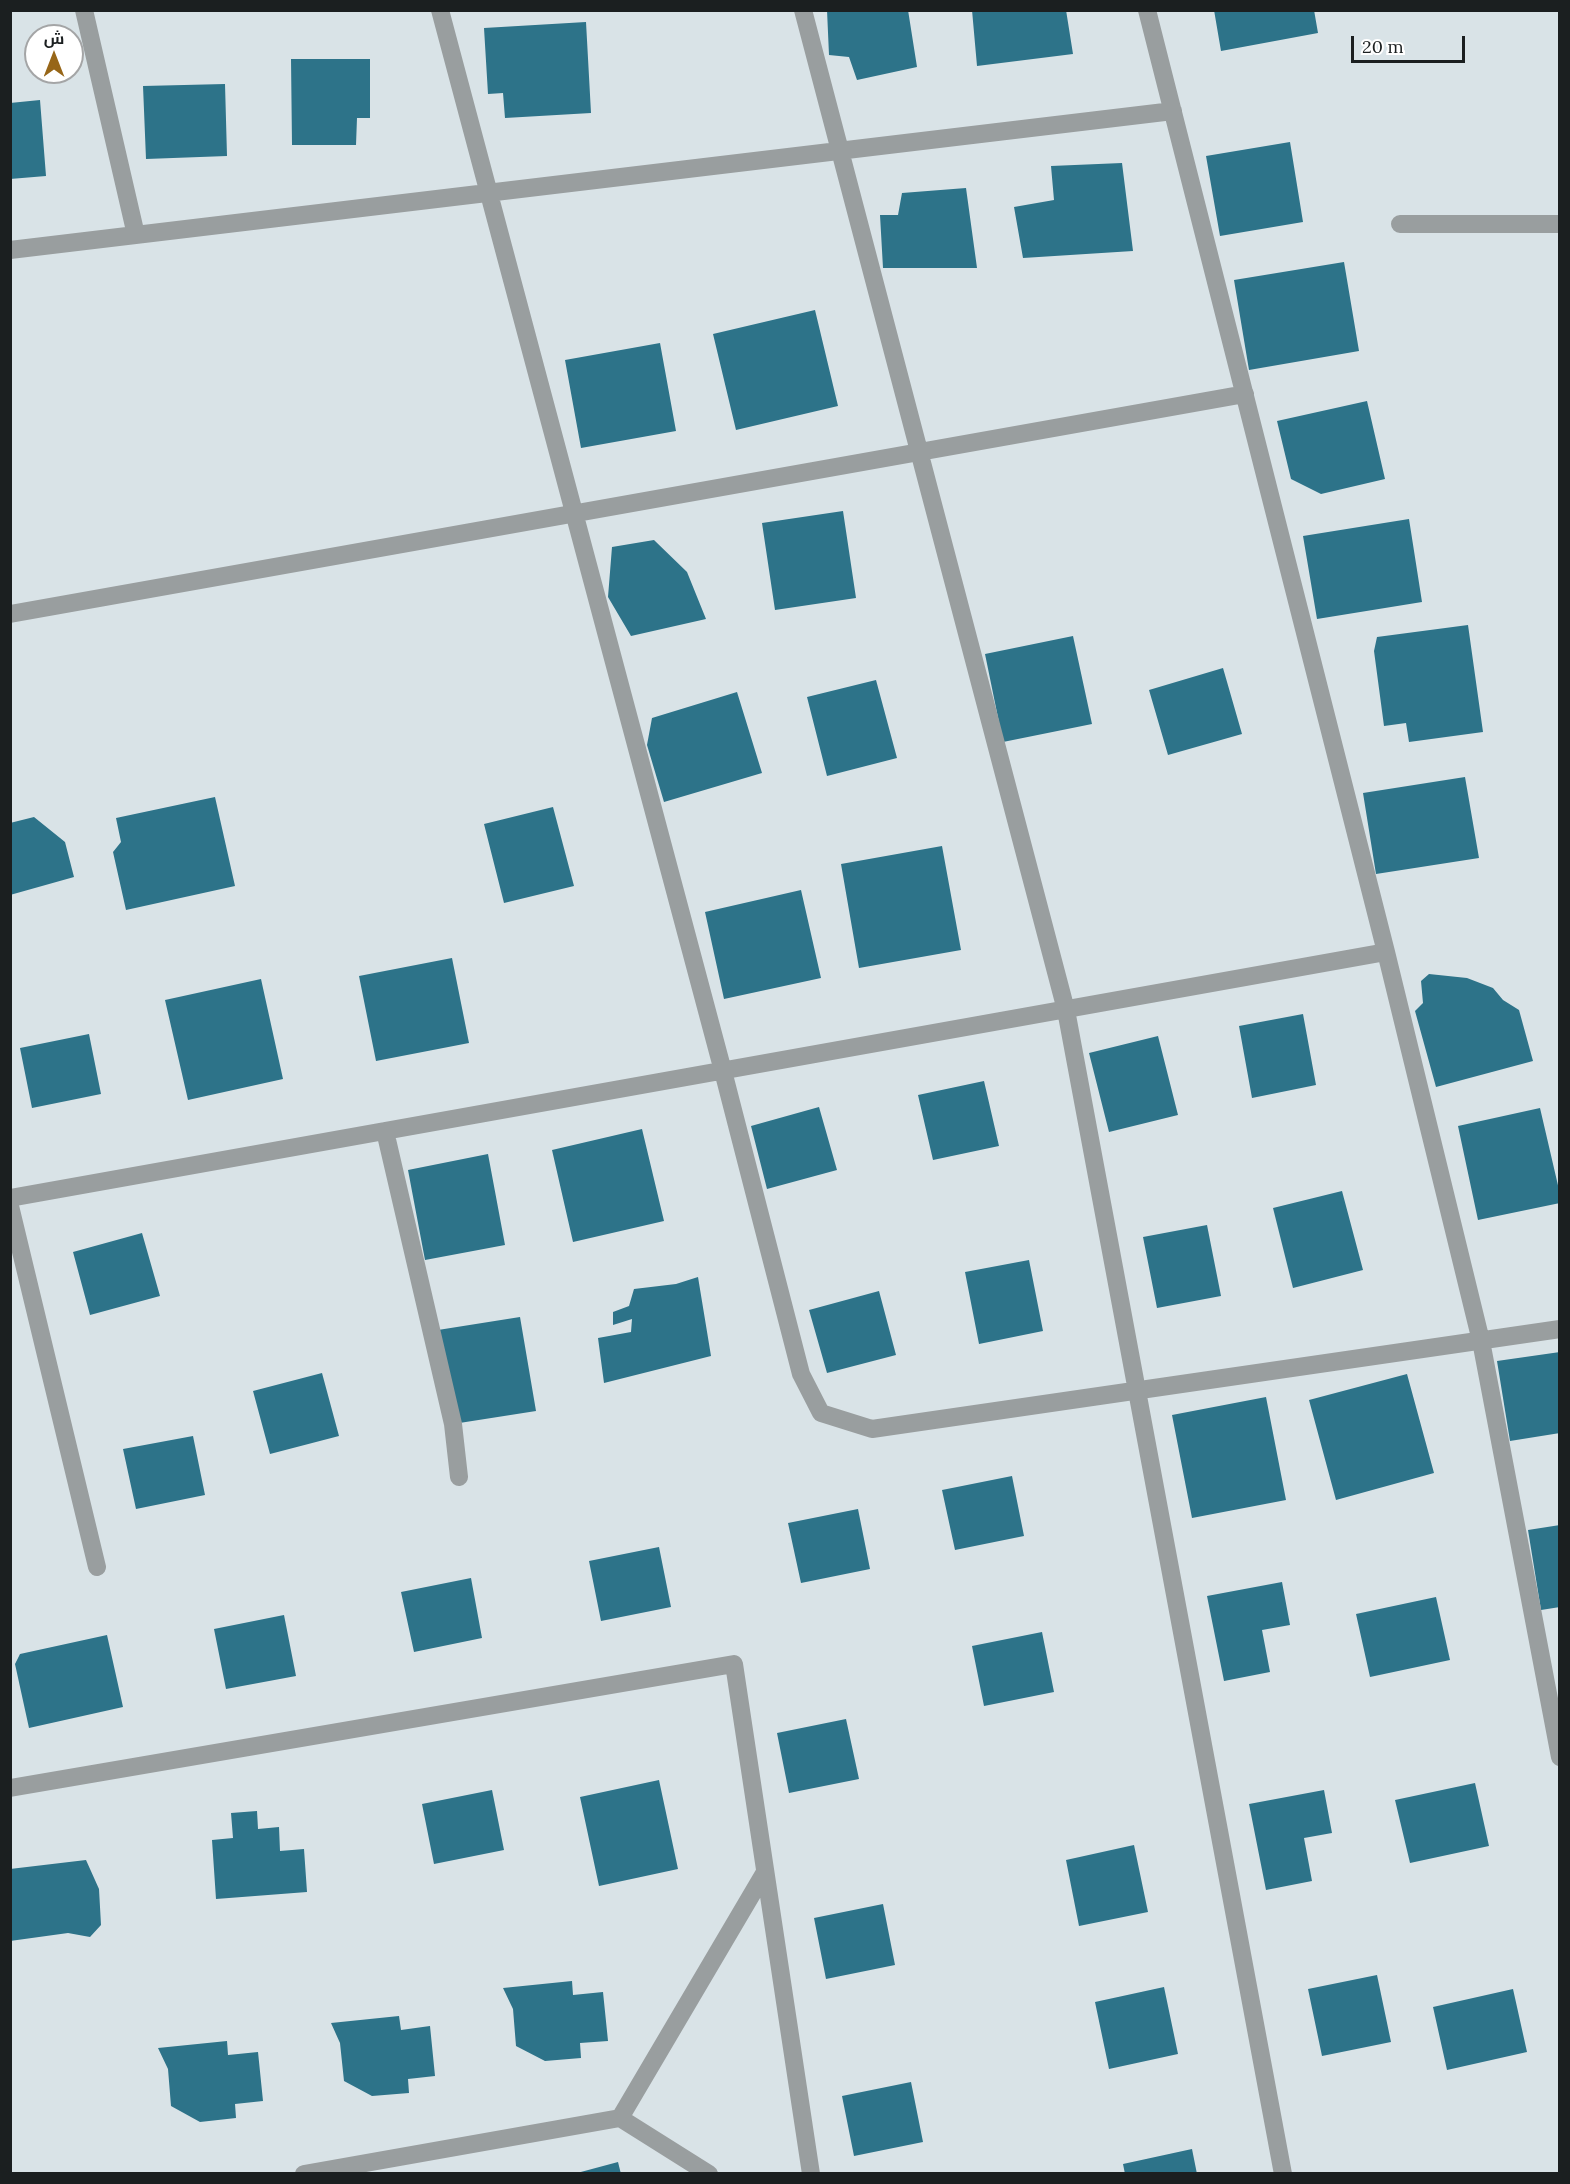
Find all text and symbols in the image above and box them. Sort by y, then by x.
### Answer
north arrow [24,24,84,84]
scale bar [1354,24,1468,62]
text: ش [44,28,64,48]
text: 20 m [1362,35,1404,58]

